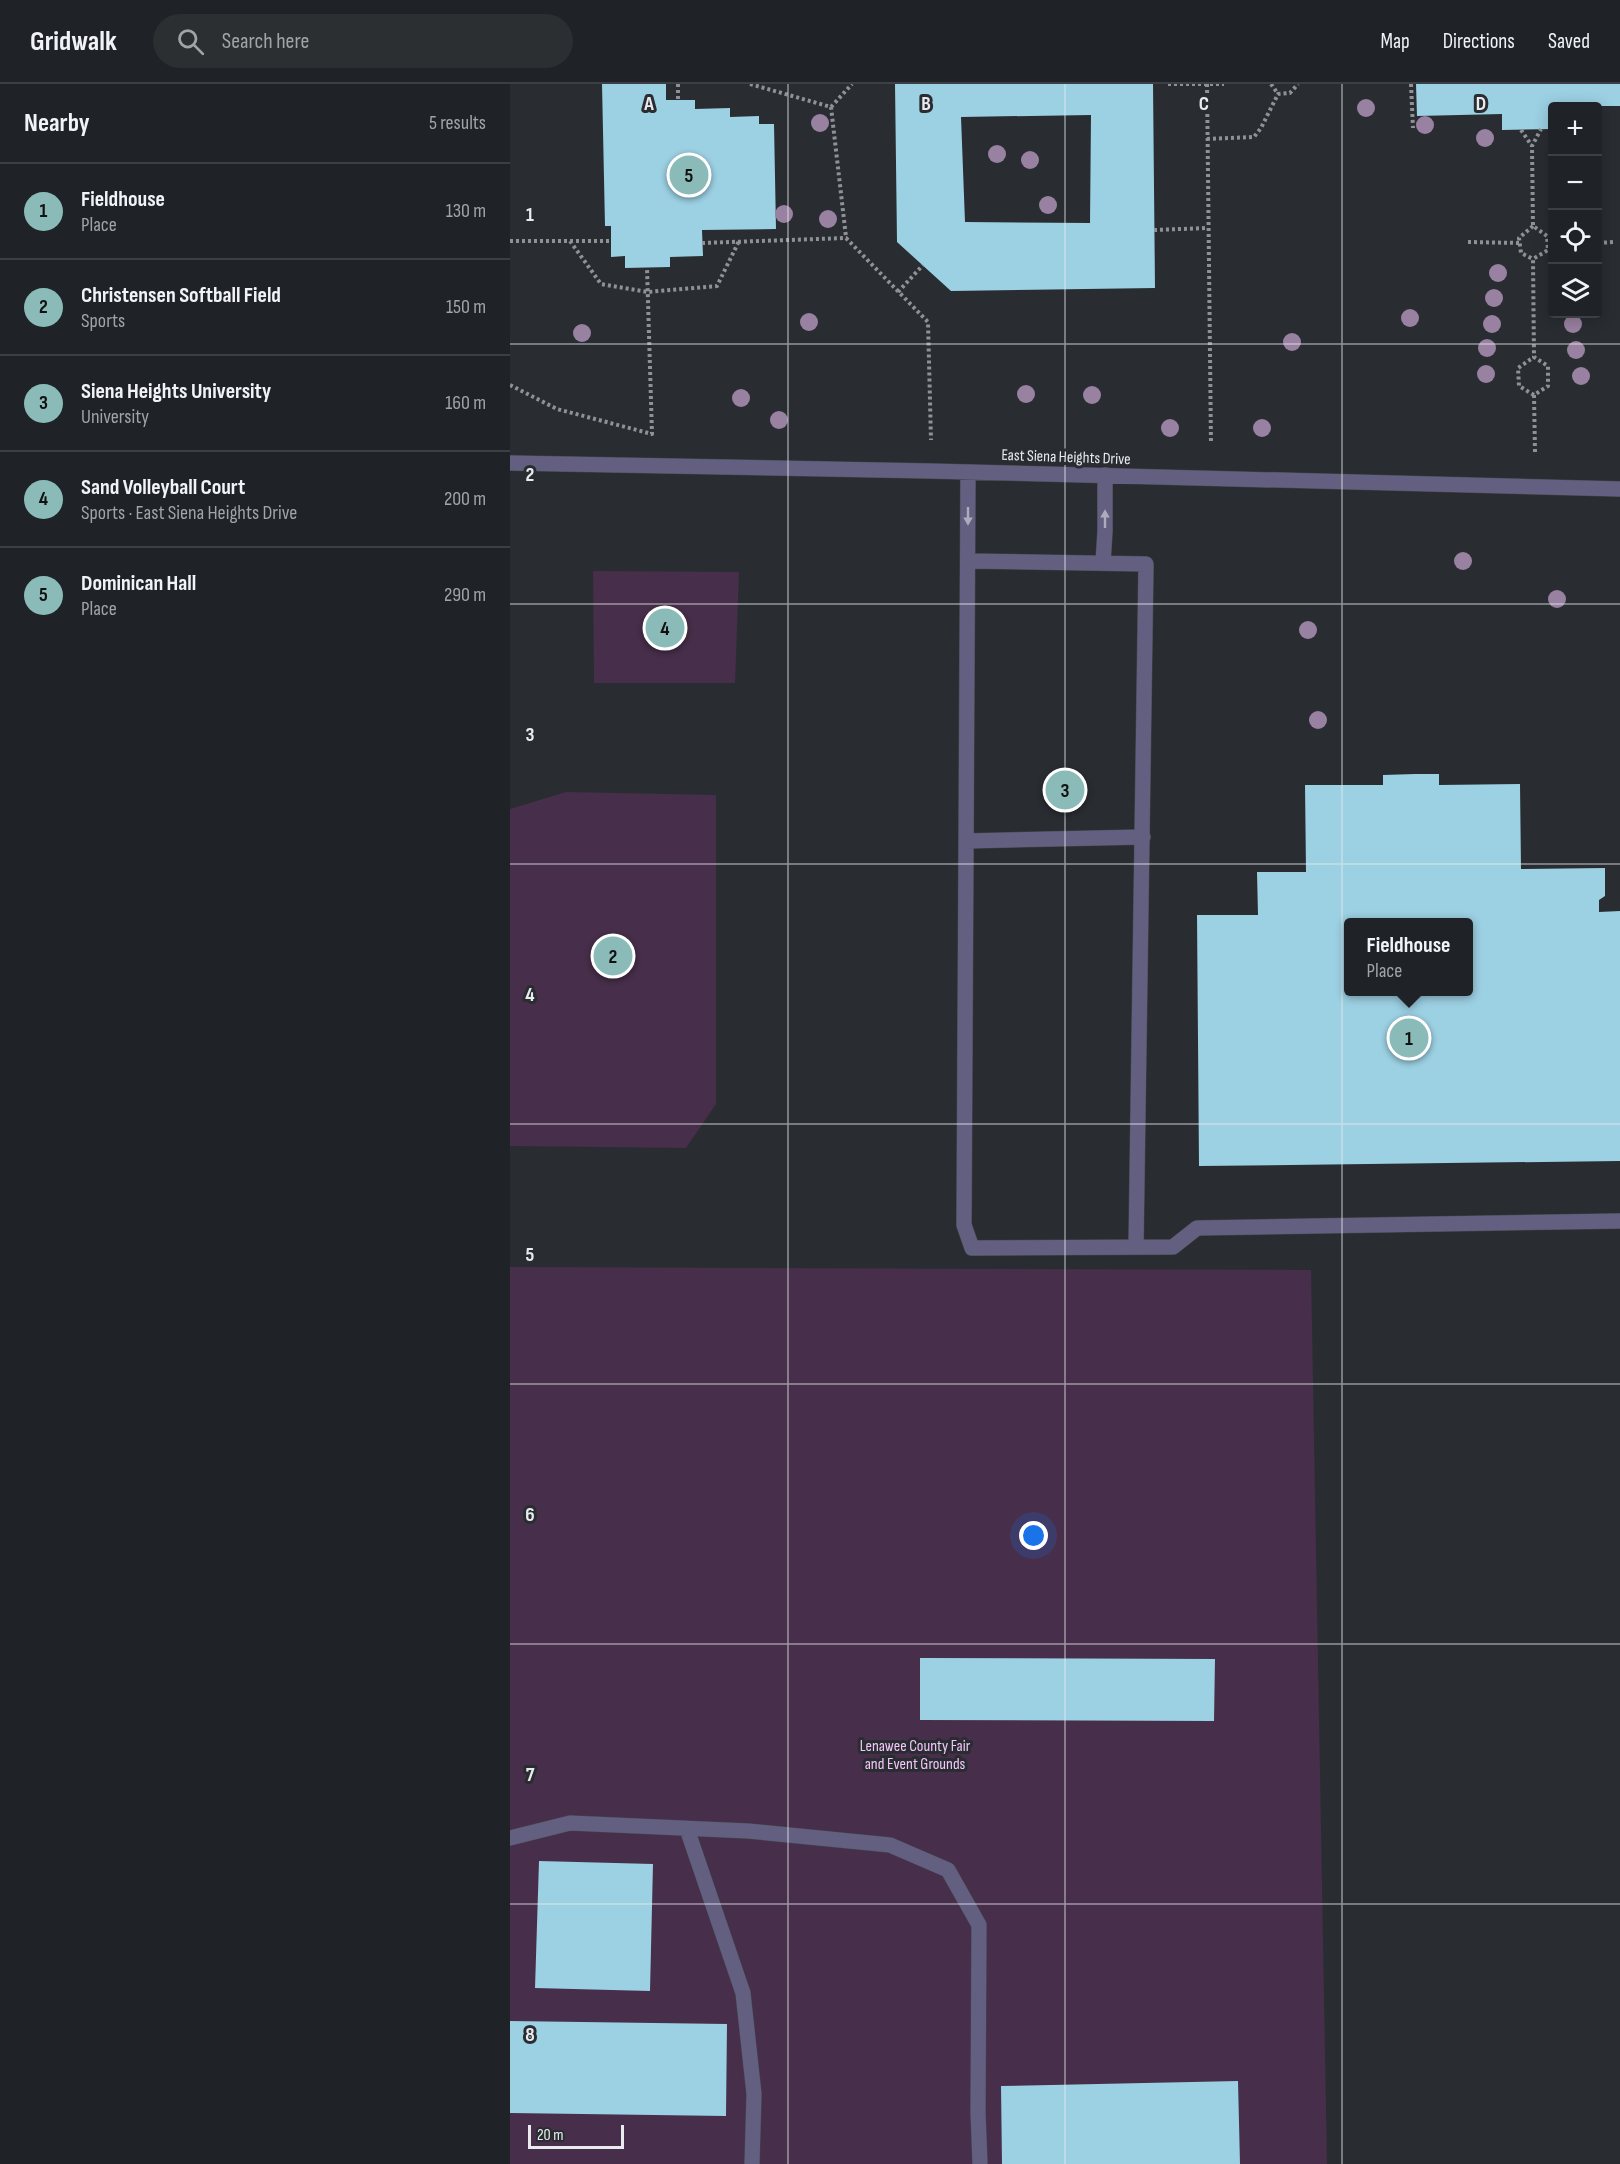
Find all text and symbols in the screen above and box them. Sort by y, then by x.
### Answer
search box [153,14,573,68]
text: Gridwalk [30,25,117,58]
icon: search [174,25,207,58]
text: Search here [222,28,309,55]
text: Map [1380,29,1410,54]
text: Directions [1443,29,1515,54]
text: Saved [1548,29,1590,54]
text: A [643,92,654,116]
text: B [921,92,931,116]
text: C [1199,92,1209,116]
text: D [1476,92,1486,116]
map controls [1548,102,1602,318]
button: + [1548,102,1602,156]
text: Nearby [24,108,90,139]
text: 5 results [429,111,486,135]
pin: 5 [670,152,708,197]
button: − [1548,156,1602,210]
text: Fieldhouse [81,186,165,213]
text: 1 [40,199,47,223]
text: 130 m [446,199,486,223]
text: 1 [526,203,534,227]
button: locate [1548,210,1602,264]
text: Place [81,213,117,237]
button: layers [1548,264,1602,318]
text: Christensen Softball Field [81,282,281,309]
text: 2 [39,295,48,319]
text: 150 m [446,295,486,319]
text: Sports [81,309,125,333]
text: Siena Heights University [81,378,271,405]
text: 3 [39,391,48,415]
text: 160 m [445,391,486,415]
text: University [81,405,149,429]
street label: East Siena Heights Drive [1001,446,1131,469]
text: 2 [526,463,534,487]
text: Sand Volleyball Court [81,474,245,501]
text: 4 [39,487,48,511]
text: 200 m [444,487,486,511]
text: Sports · East Siena Heights Drive [81,501,297,525]
one-way arrow [963,507,973,526]
one-way arrow [1100,510,1110,529]
text: Dominican Hall [81,570,196,597]
text: 5 [39,583,48,607]
text: 290 m [444,583,486,607]
text: Place [81,597,117,621]
pin: 4 [646,606,684,650]
text: 3 [526,723,535,747]
pin: 3 [1046,768,1084,812]
popup [1344,918,1473,996]
text: Fieldhouse [1367,932,1450,959]
pin: 2 [594,934,632,978]
text: Place [1367,959,1402,983]
text: 4 [525,983,535,1007]
pin: 1 [1390,1016,1428,1060]
text: 5 [526,1243,535,1267]
text: 6 [525,1503,535,1527]
your location [1019,1521,1048,1550]
park label: Lenawee County Fair and Event Grounds [860,1737,971,1774]
text: 7 [526,1763,535,1787]
text: 8 [525,2023,535,2047]
scale bar [528,2122,624,2150]
text: 20 m [537,2126,564,2145]

